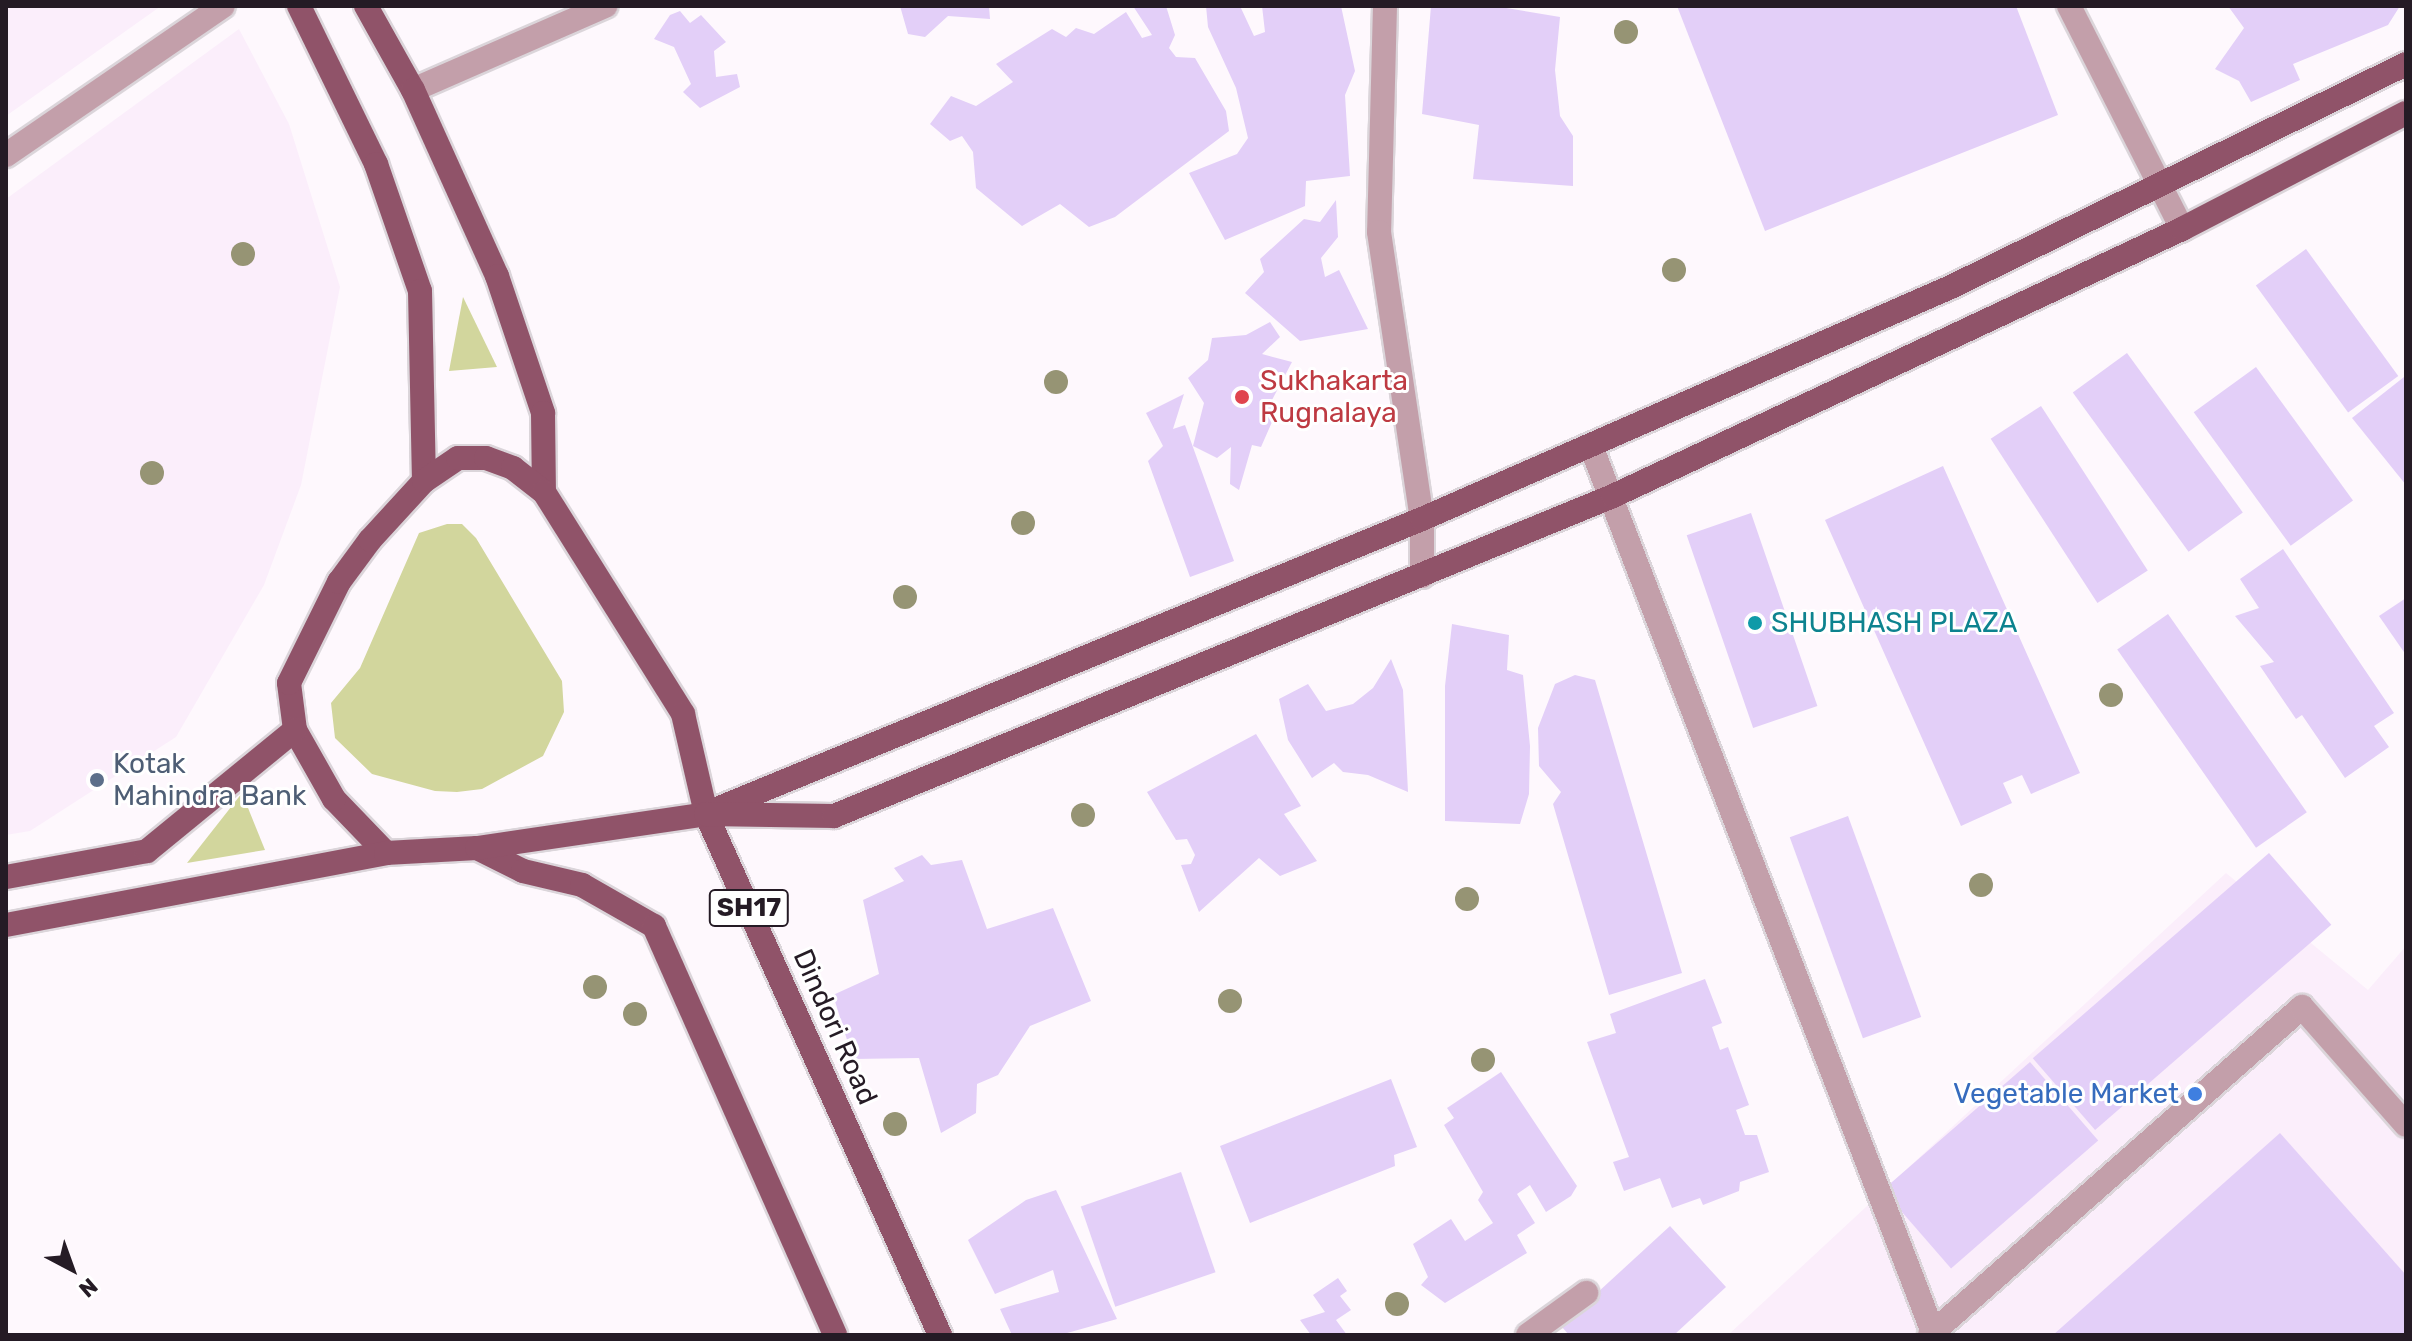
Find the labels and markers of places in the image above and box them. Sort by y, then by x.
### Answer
place label: Sukhakarta Rugnalaya [1260,364,1408,430]
marker: Sukhakarta Rugnalaya [1231,386,1253,408]
place label: SHUBHASH PLAZA [1771,606,2018,640]
marker: SHUBHASH PLAZA [1746,614,1764,632]
place label: Kotak Mahindra Bank [113,747,306,813]
marker: Kotak Mahindra Bank [88,771,106,789]
place label: Vegetable Market [1953,1077,2179,1111]
marker: Vegetable Market [2186,1085,2204,1103]

